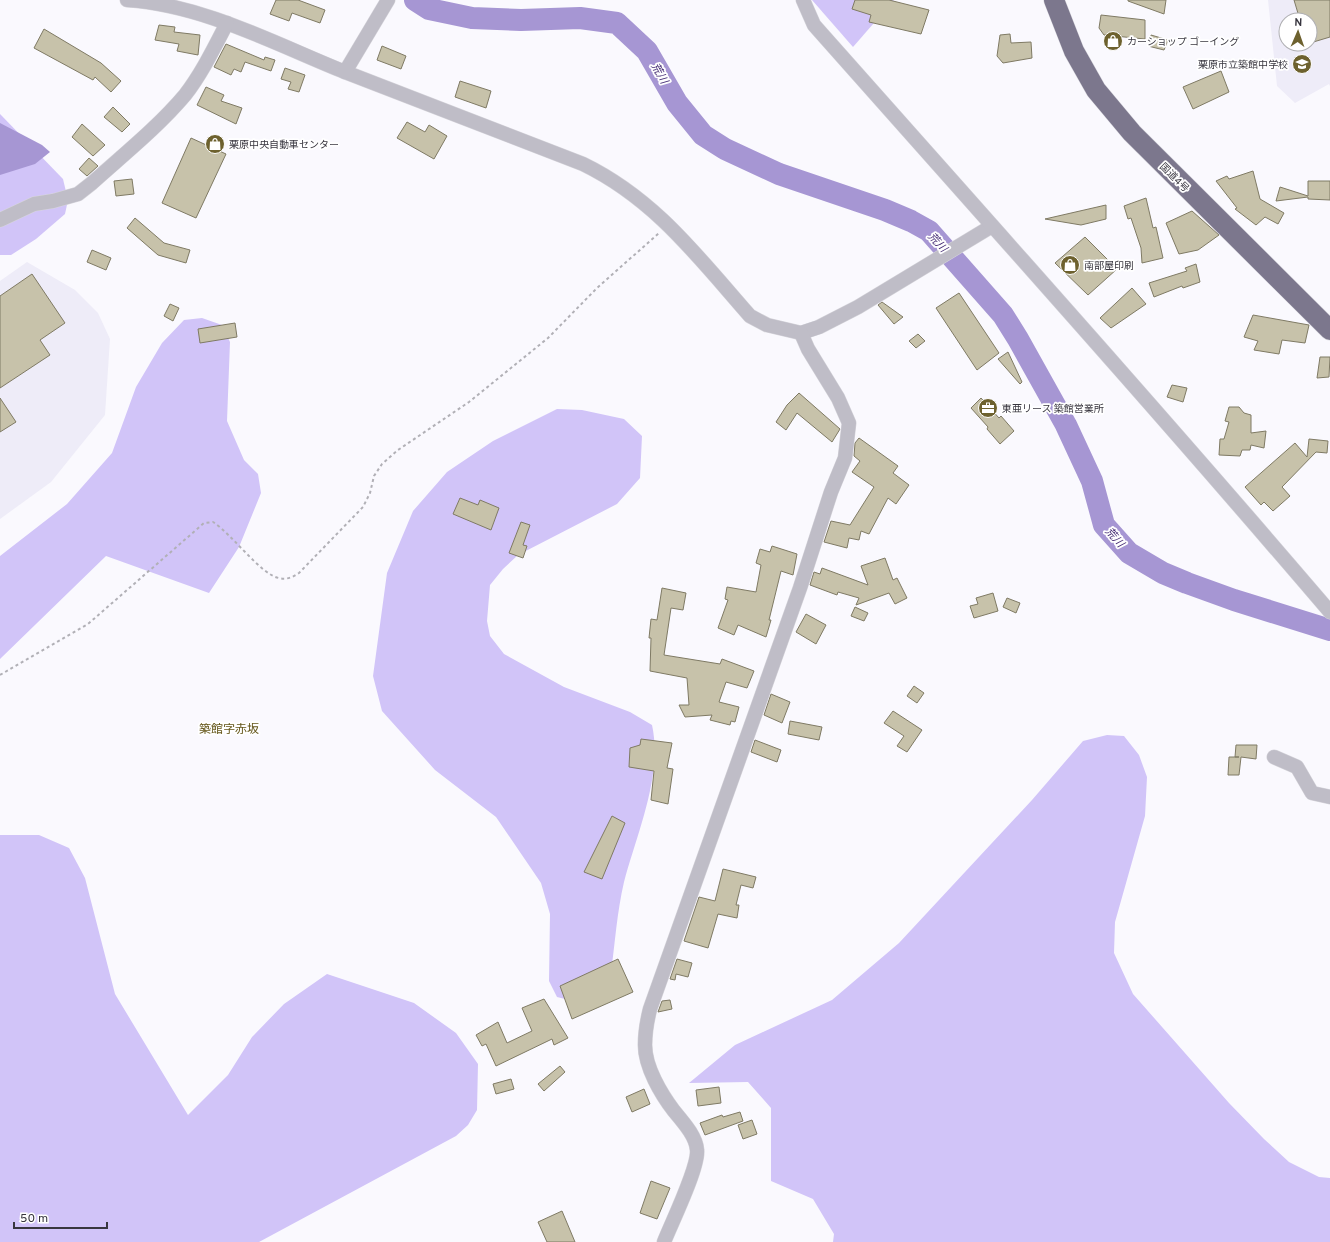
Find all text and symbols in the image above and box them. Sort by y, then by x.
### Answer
north arrow [1278,12,1318,52]
text: N [1294,16,1303,30]
shop icon: カーショップ ゴーイング [1102,30,1124,52]
place label: カーショップ ゴーイング [1127,36,1239,49]
school or university icon: 栗原市立築館中学校 [1291,53,1313,75]
place label: 栗原市立築館中学校 [1198,59,1288,72]
water label: 荒川 [648,60,671,87]
shop icon: 栗原中央自動車センター [204,133,226,155]
place label: 栗原中央自動車センター [229,139,339,152]
street label: 国道4号 [1157,161,1191,195]
water label: 荒川 [925,230,951,256]
shop icon: 南部屋印刷 [1059,254,1081,276]
place label: 南部屋印刷 [1084,260,1134,273]
office icon: 東亜リース 築館営業所 [977,397,999,419]
place label: 東亜リース 築館営業所 [1002,403,1104,416]
water label: 荒川 [1102,525,1127,551]
district label: 築館字赤坂 [199,722,259,738]
scale bar [14,1204,107,1230]
text: 50 m [20,1211,48,1227]

